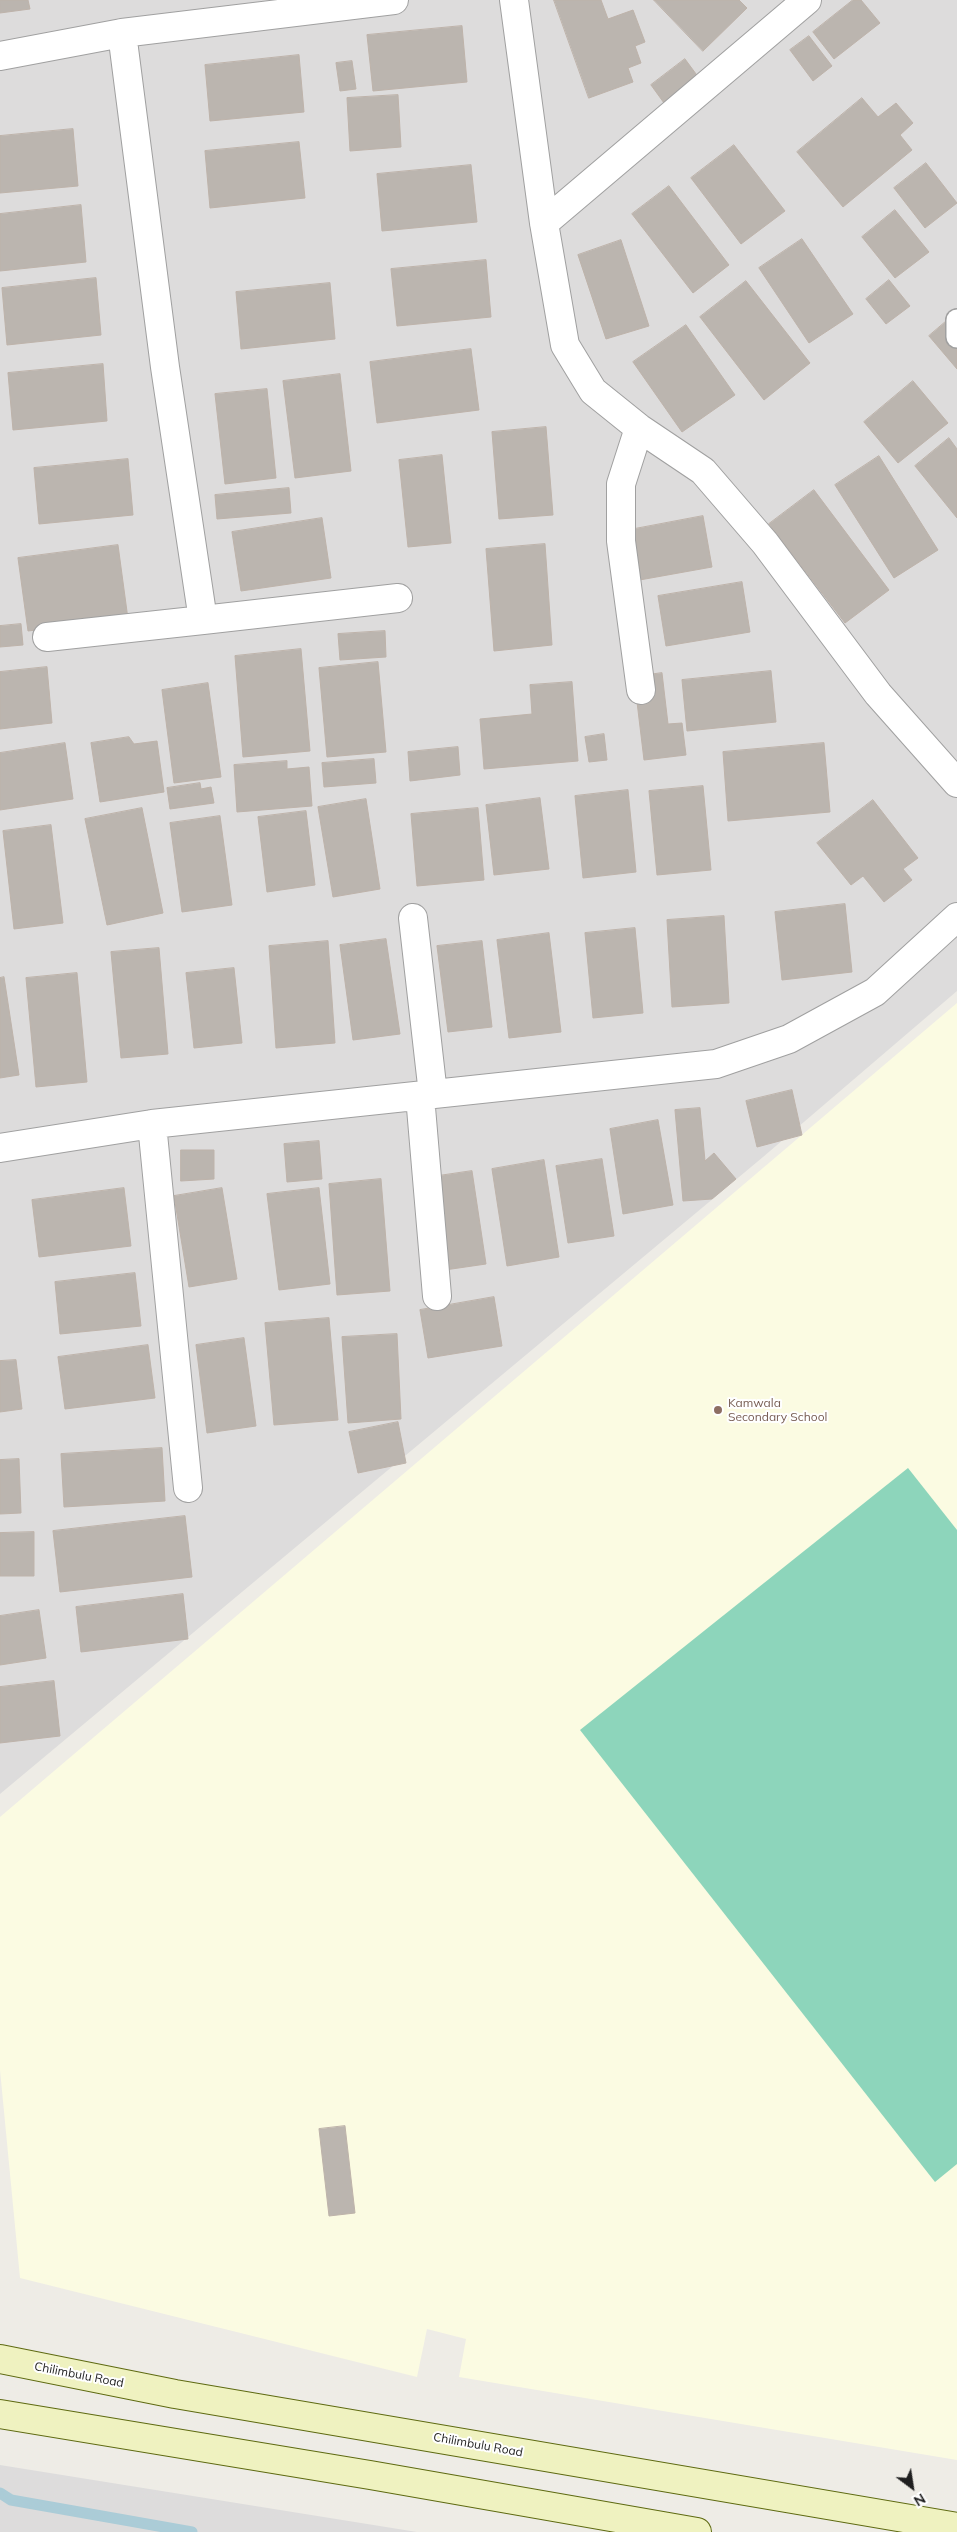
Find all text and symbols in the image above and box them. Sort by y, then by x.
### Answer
place label: Kamwala Secondary School [728,1396,827,1424]
marker: Kamwala Secondary School [712,1404,724,1416]
street label: Chilimbulu Road [33,2359,125,2391]
street label: Chilimbulu Road [432,2430,524,2460]
north arrow [887,2462,937,2512]
text: N [911,2489,929,2510]

